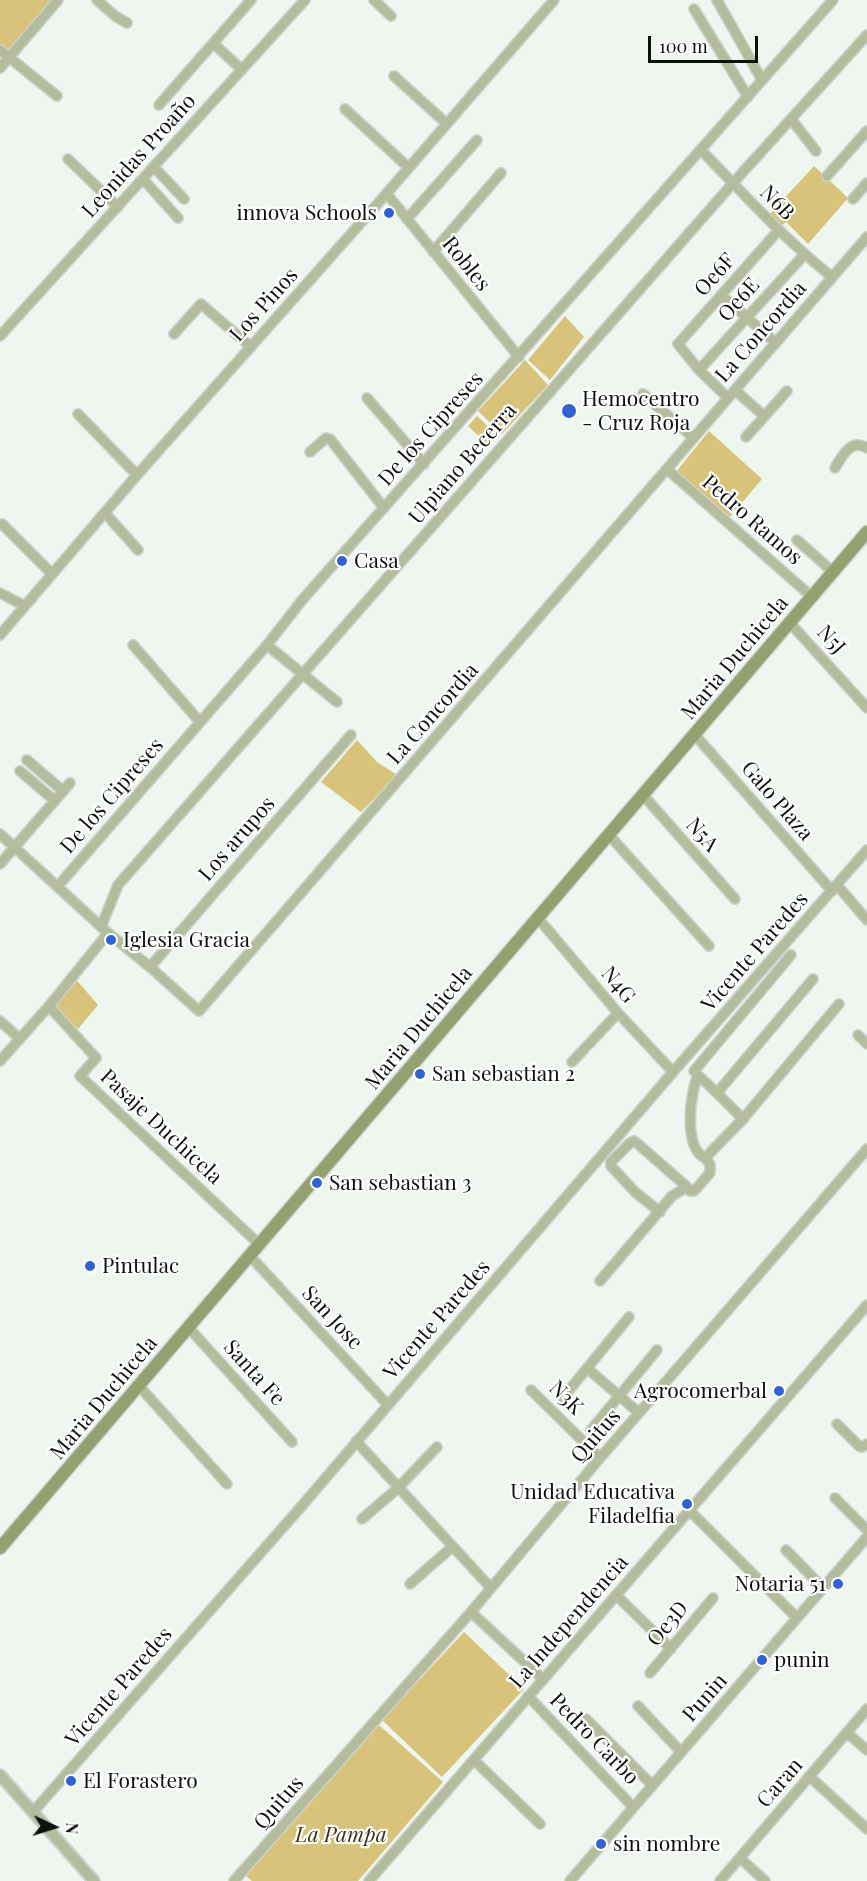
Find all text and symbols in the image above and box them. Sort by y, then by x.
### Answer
scale bar [651,24,760,62]
text: 100 m [659,34,708,58]
street label: Leonidas Proaño [77,89,201,223]
street label: N6B [754,180,800,226]
place label: innova Schools [236,200,377,226]
marker: innova Schools [382,206,396,220]
street label: Robles [437,232,495,296]
street label: Oe6F [689,248,741,302]
street label: Los Pinos [224,263,304,347]
street label: Oe6E [713,273,765,327]
street label: La Concordia [710,276,812,388]
street label: De los Cipreses [373,367,489,491]
place label: Hemocentro - Cruz Roja [582,386,700,436]
street label: Ulpiano Becerra [404,398,522,530]
marker: Hemocentro - Cruz Roja [560,402,578,420]
street label: Pedro Ramos [697,470,807,570]
place label: Casa [354,548,399,574]
marker: Casa [335,554,349,568]
street label: Maria Duchicela [676,591,794,725]
street label: N5J [811,620,851,660]
street label: La Concordia [382,658,484,770]
street label: De los Cipreses [55,733,169,859]
street label: Galo Plaza [736,756,818,846]
street label: Los arupos [194,792,280,886]
street label: N5A [680,813,724,857]
street label: Vicente Paredes [696,887,814,1017]
place label: Iglesia Gracia [123,927,250,953]
marker: Iglesia Gracia [104,933,118,947]
street label: Maria Duchicela [360,961,478,1095]
street label: N4G [596,962,640,1008]
place label: San sebastian 2 [432,1061,575,1087]
street label: Pasaje Duchicela [95,1064,227,1190]
marker: San sebastian 2 [413,1067,427,1081]
place label: San sebastian 3 [329,1170,472,1196]
marker: San sebastian 3 [310,1176,324,1190]
place label: Pintulac [102,1253,179,1279]
street label: Vicente Paredes [378,1255,496,1385]
marker: Pintulac [83,1259,97,1273]
street label: San Jose [296,1281,368,1355]
street label: Maria Duchicela [45,1331,163,1465]
street label: Santa Fe [218,1335,290,1411]
street label: N3K [544,1376,588,1420]
place label: Agrocomerbal [634,1378,767,1404]
marker: Agrocomerbal [772,1384,786,1398]
street label: Quitus [566,1404,626,1468]
place label: Unidad Educativa Filadelfia [510,1479,675,1529]
marker: Unidad Educativa Filadelfia [680,1497,694,1511]
street label: La Independencia [504,1550,634,1694]
place label: Notaria 51 [734,1571,826,1597]
marker: Notaria 51 [831,1577,845,1591]
street label: Oe3D [642,1596,694,1652]
street label: Vicente Paredes [60,1622,178,1752]
place label: punin [774,1647,830,1673]
marker: punin [755,1653,769,1667]
street label: Punin [677,1669,733,1727]
street label: Pedro Carbo [544,1688,644,1790]
street label: Caran [752,1753,808,1813]
place label: El Forastero [83,1768,198,1794]
street label: Quitus [249,1771,309,1835]
marker: El Forastero [64,1774,78,1788]
north arrow [24,1797,84,1857]
text: N [62,1822,83,1835]
park label: La Pampa [295,1822,387,1848]
place label: sin nombre [613,1831,720,1857]
marker: sin nombre [594,1837,608,1851]

